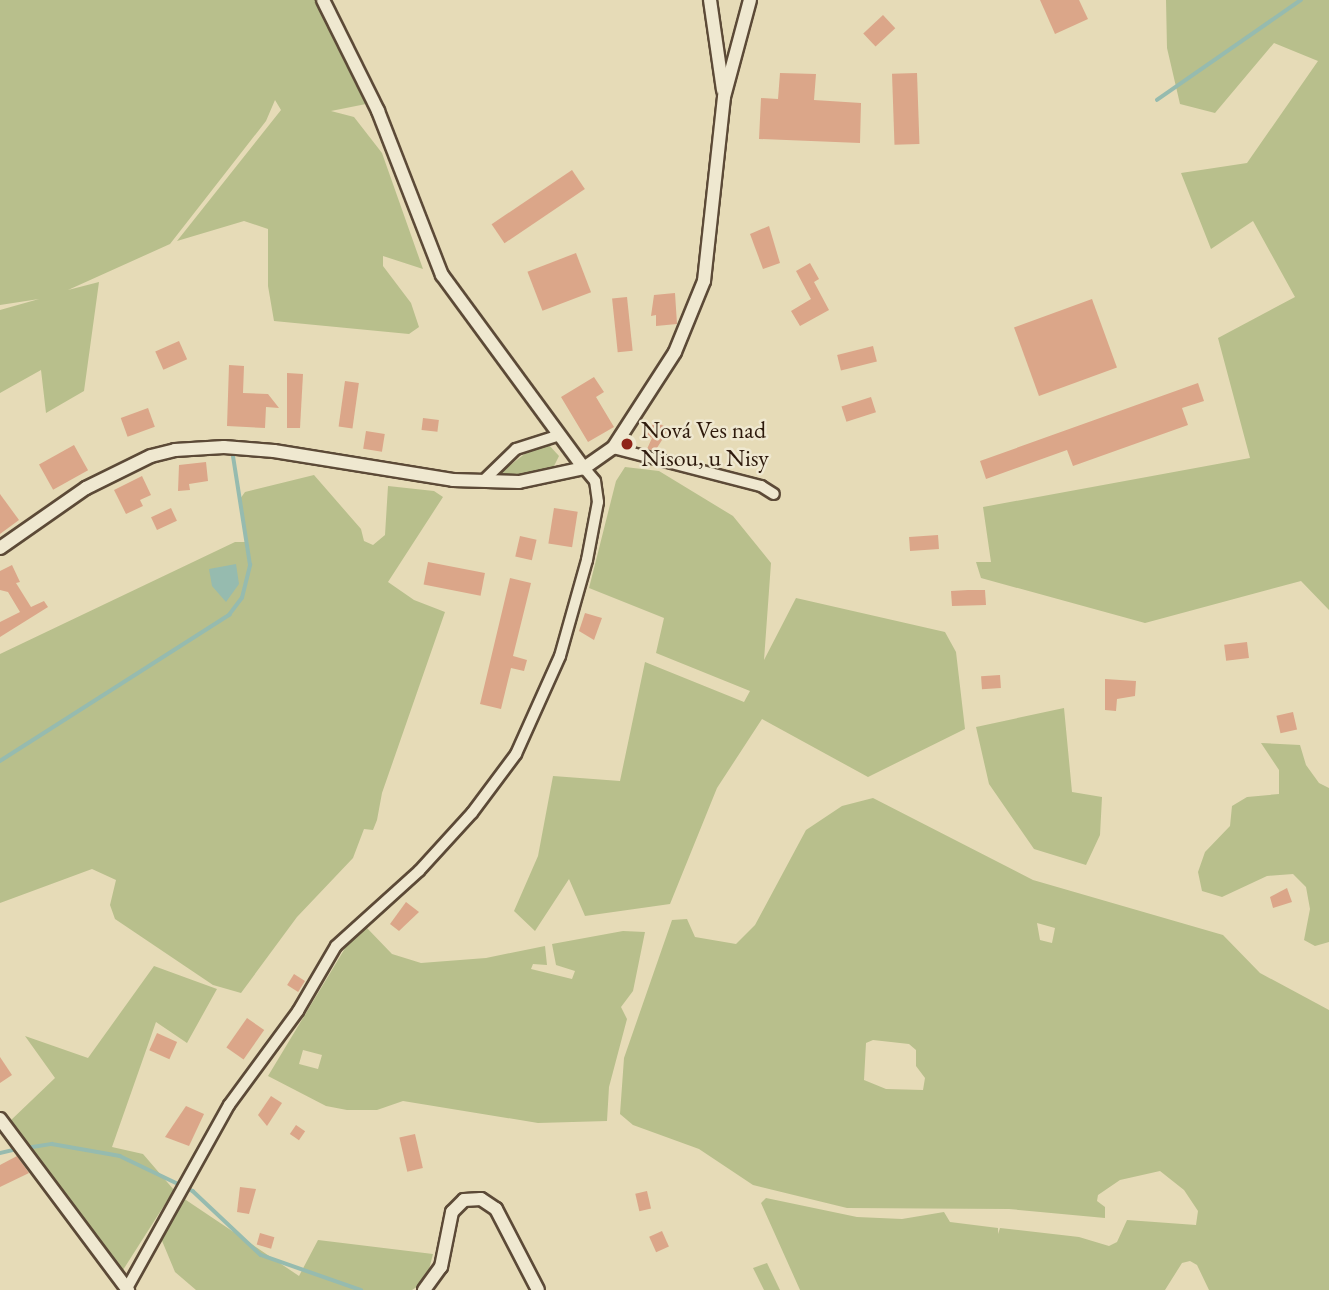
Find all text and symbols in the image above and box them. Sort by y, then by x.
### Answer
place label: Nová Ves nad Nisou, u Nisy [641,416,769,472]
marker: Nová Ves nad Nisou, u Nisy [619,436,635,452]

